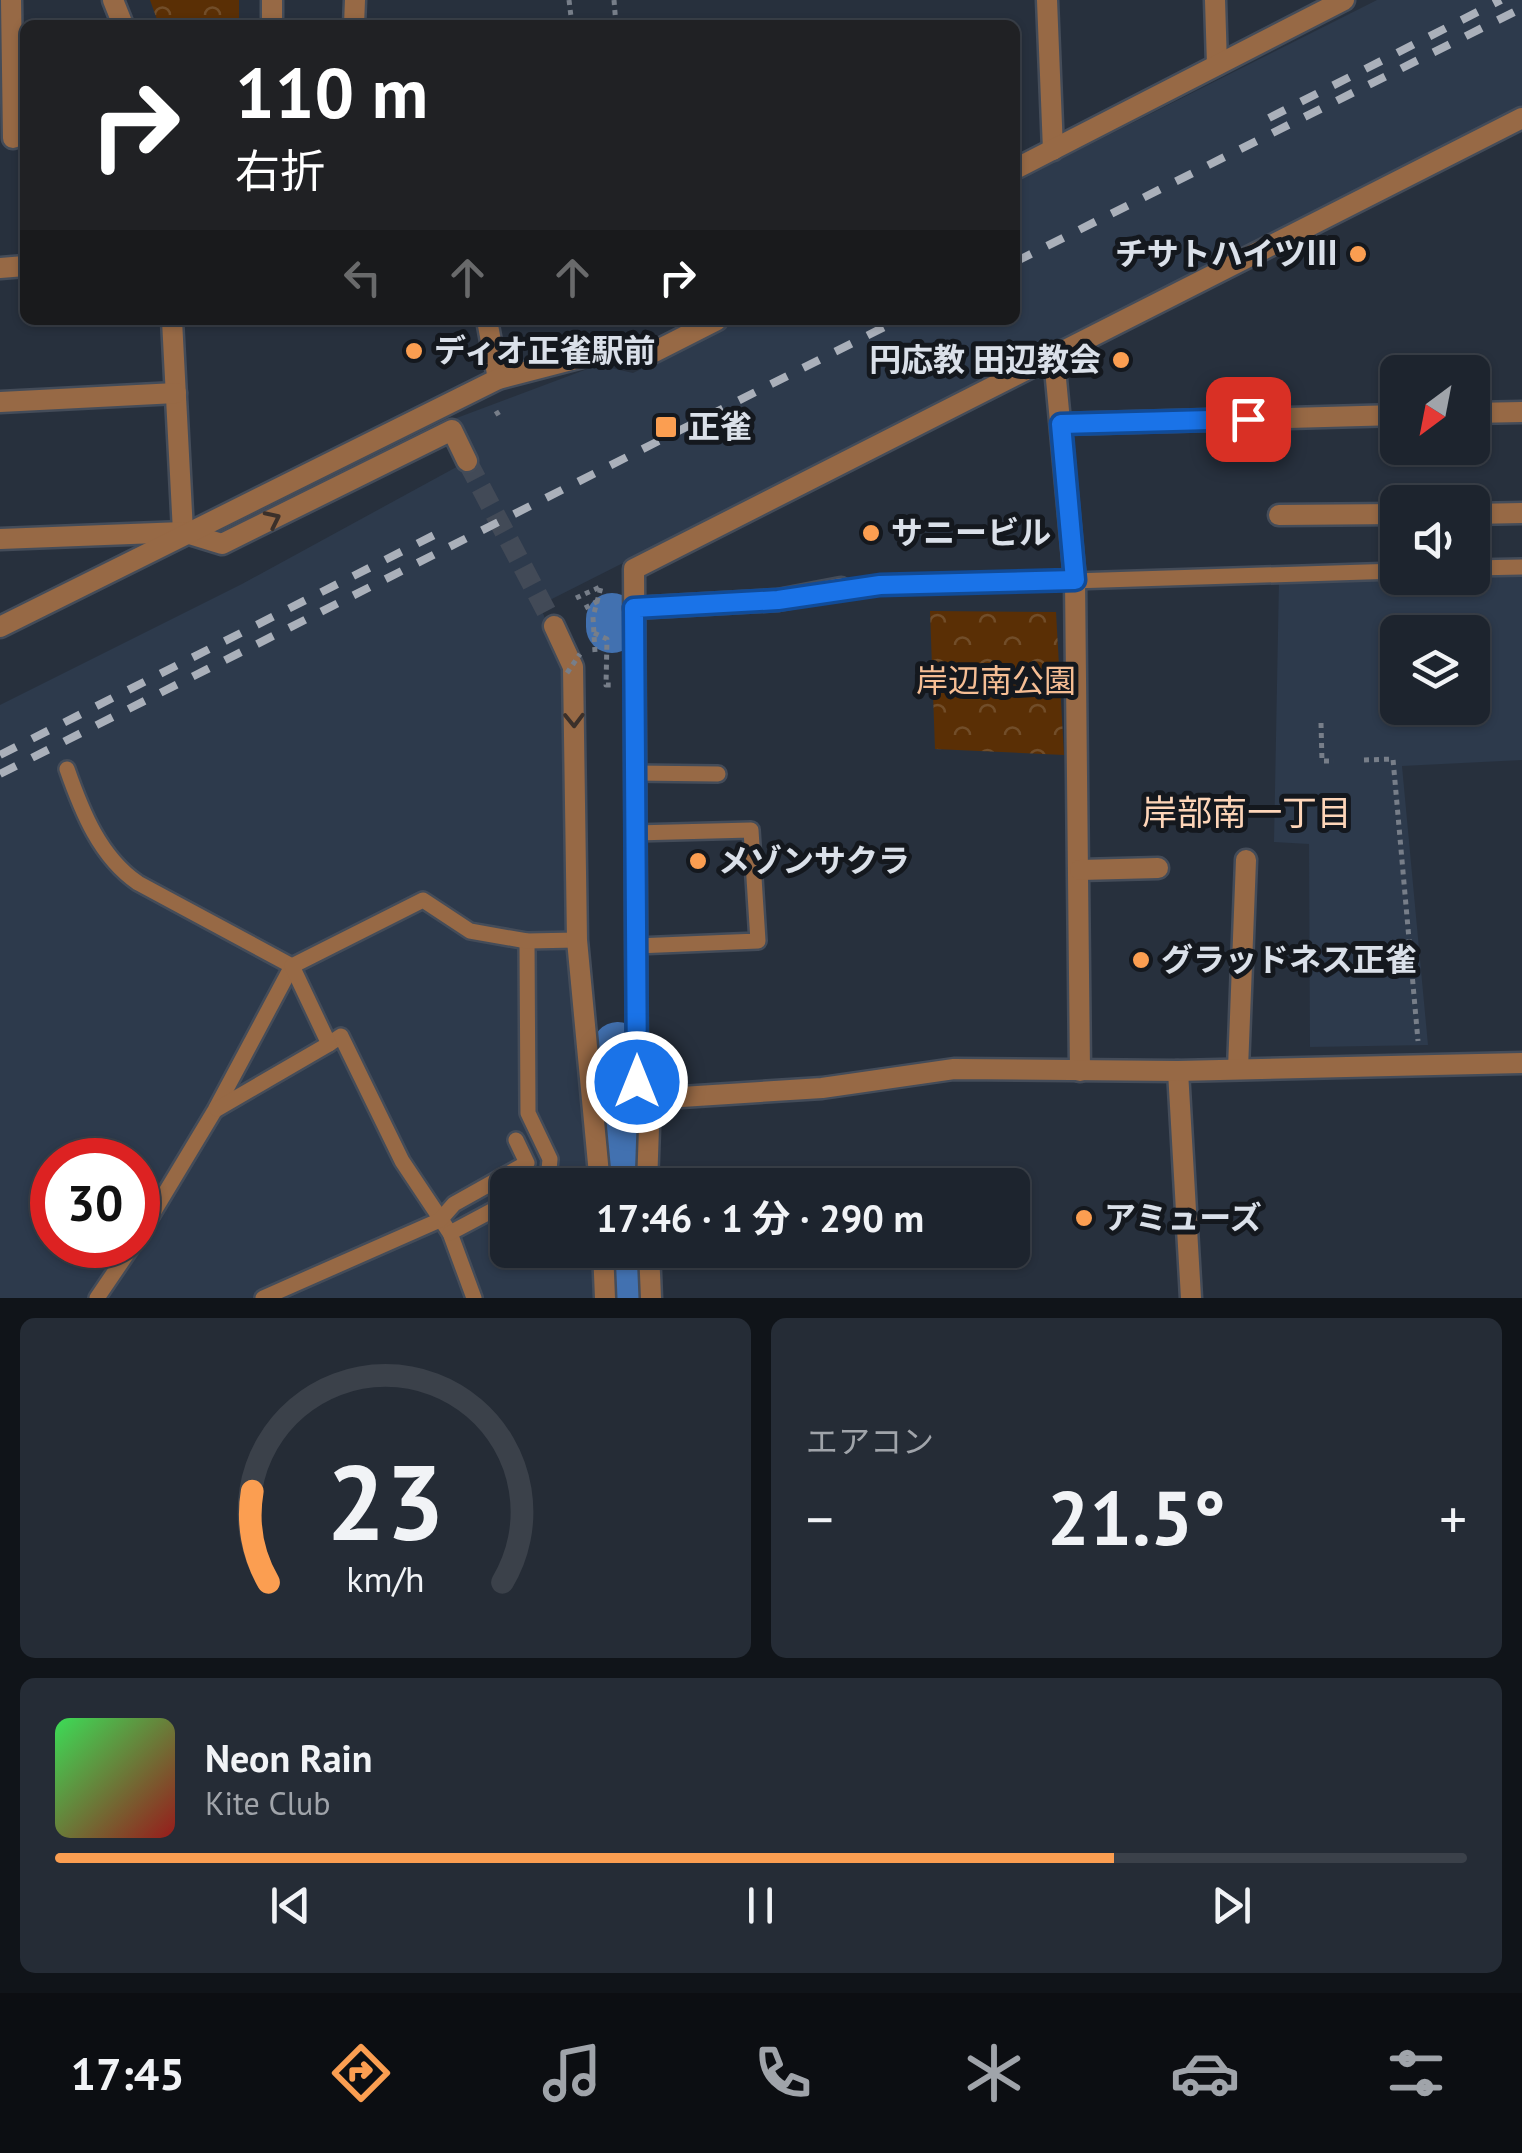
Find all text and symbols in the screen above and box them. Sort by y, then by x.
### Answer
text: 110 m [235,47,428,137]
icon: right [70,60,200,190]
text: 右折 [235,141,325,199]
place label: チサトハイツⅢ [1115,232,1338,274]
marker: チサトハイツⅢ [1347,243,1369,265]
icon: left [335,250,390,305]
icon: ahead [440,250,495,305]
icon: ahead [545,250,600,305]
icon: right [650,250,705,305]
place label: ディオ正雀駅前 [434,329,656,371]
place label: 円応教 田辺教会 [869,338,1101,380]
marker: ディオ正雀駅前 [403,340,425,362]
marker: 円応教 田辺教会 [1110,349,1132,371]
north arrow [1380,355,1490,465]
map controls [1380,355,1490,725]
pin [1206,377,1291,462]
icon: arrive [1221,392,1276,447]
place label: 正雀 [688,405,752,447]
marker: 正雀 [653,414,679,440]
button: sound [1380,485,1490,595]
place label: サニービル [891,511,1051,553]
one-way arrow [262,512,280,531]
marker: サニービル [860,522,882,544]
button: layers [1380,615,1490,725]
park label: 岸辺南公園 [916,659,1076,701]
one-way arrow [563,712,584,728]
district label: 岸部南一丁目 [1142,789,1352,835]
place label: メゾンサクラ [718,839,910,881]
marker: メゾンサクラ [687,850,709,872]
place label: グラッドネス正雀 [1161,938,1417,980]
marker: グラッドネス正雀 [1130,949,1152,971]
position arrow [585,1030,689,1134]
speed limit sign: 30 [30,1138,160,1268]
text: 17:46 · 1 分 · 290 m [596,1193,924,1242]
place label: アミューズ [1104,1196,1262,1238]
marker: アミューズ [1073,1207,1095,1229]
text: エアコン [806,1420,934,1462]
text: 23 [327,1434,444,1569]
text: 21.5° [1047,1469,1226,1566]
text: − [806,1483,834,1554]
text: + [1439,1483,1467,1554]
text: km/h [346,1556,425,1602]
text: Neon Rain [205,1733,372,1782]
text: Kite Club [205,1782,331,1824]
icon: previous [263,1878,318,1933]
icon: pause [733,1878,788,1933]
icon: next [1204,1878,1259,1933]
icon: directions [326,2038,396,2108]
icon: music [537,2038,607,2108]
icon: phone [748,2038,818,2108]
icon: climate [959,2038,1029,2108]
icon: car [1170,2038,1240,2108]
icon: filters [1381,2038,1451,2108]
text: 17:45 [71,2044,185,2102]

